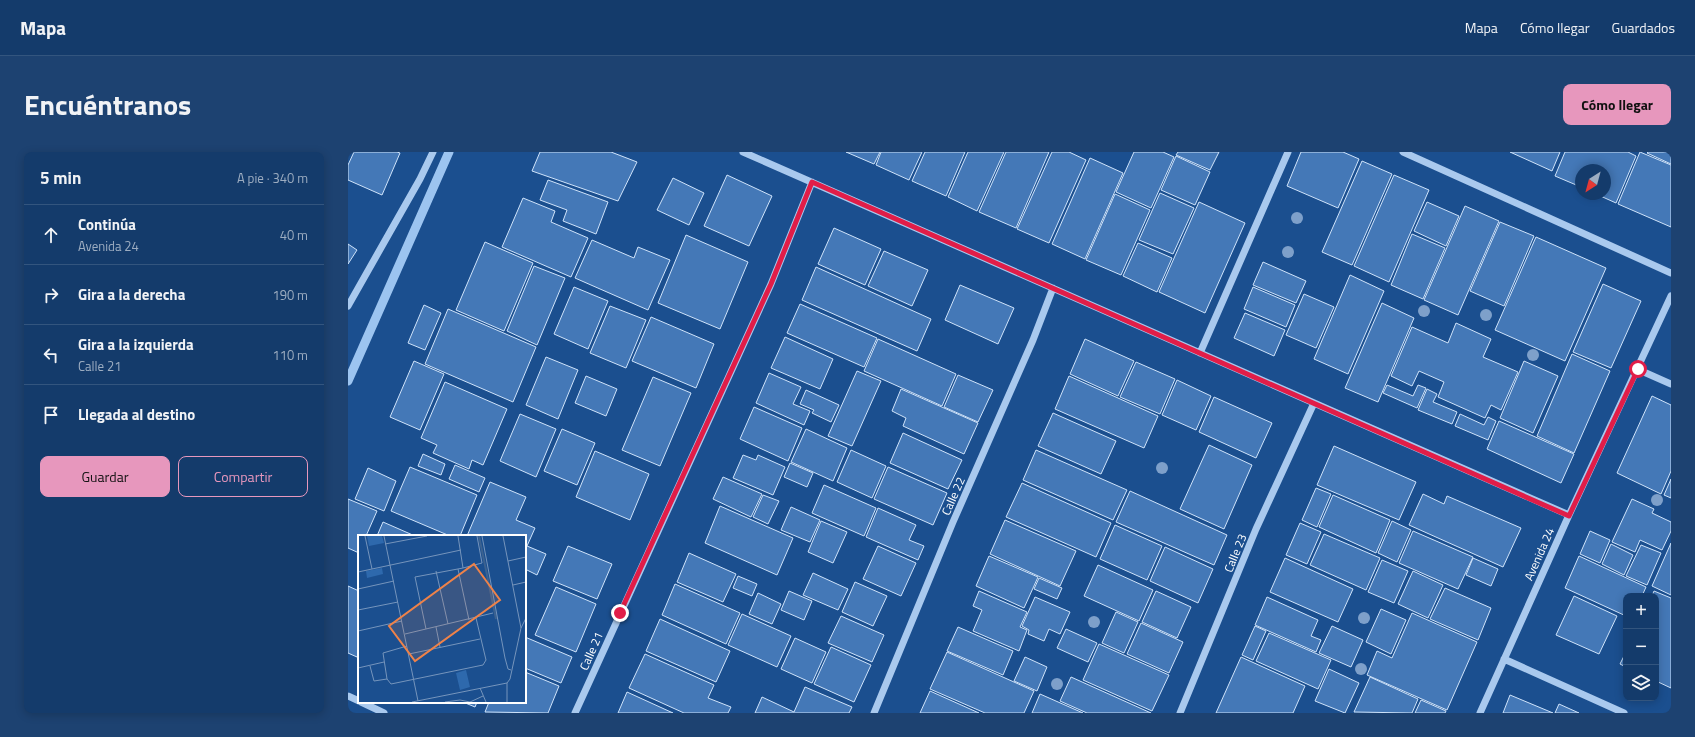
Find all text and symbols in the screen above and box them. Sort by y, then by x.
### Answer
text: Mapa [20,13,66,42]
text: Mapa [1465,17,1498,38]
text: Cómo llegar [1520,17,1590,38]
text: Guardados [1612,17,1675,38]
text: Encuéntranos [24,83,191,126]
button: Cómo llegar [1563,84,1671,125]
north arrow [1575,164,1611,200]
text: 5 min [40,165,81,191]
text: A pie · 340 m [237,168,308,188]
text: Continúa [78,213,136,236]
icon: ahead [40,224,62,246]
text: 40 m [280,225,308,245]
text: Avenida 24 [78,236,139,256]
text: Gira a la derecha [78,283,185,306]
icon: right [40,284,62,306]
text: 190 m [272,285,308,305]
text: Gira a la izquierda [78,333,194,356]
icon: left [40,344,62,366]
text: 110 m [272,345,308,365]
text: Calle 21 [78,356,122,376]
route start [1629,360,1647,378]
text: Llegada al destino [78,403,195,426]
icon: arrive [40,404,62,426]
button: Guardar [40,456,170,497]
button: Compartir [178,456,308,497]
street label: Calle 22 [936,474,970,518]
street label: Avenida 24 [1519,524,1559,584]
street label: Calle 23 [1219,531,1251,575]
inset map [358,535,526,703]
map controls [1623,593,1659,701]
button: + [1623,593,1659,629]
route end [611,604,629,622]
street label: Calle 21 [574,629,608,673]
button: − [1623,629,1659,665]
button: layers [1623,665,1659,701]

